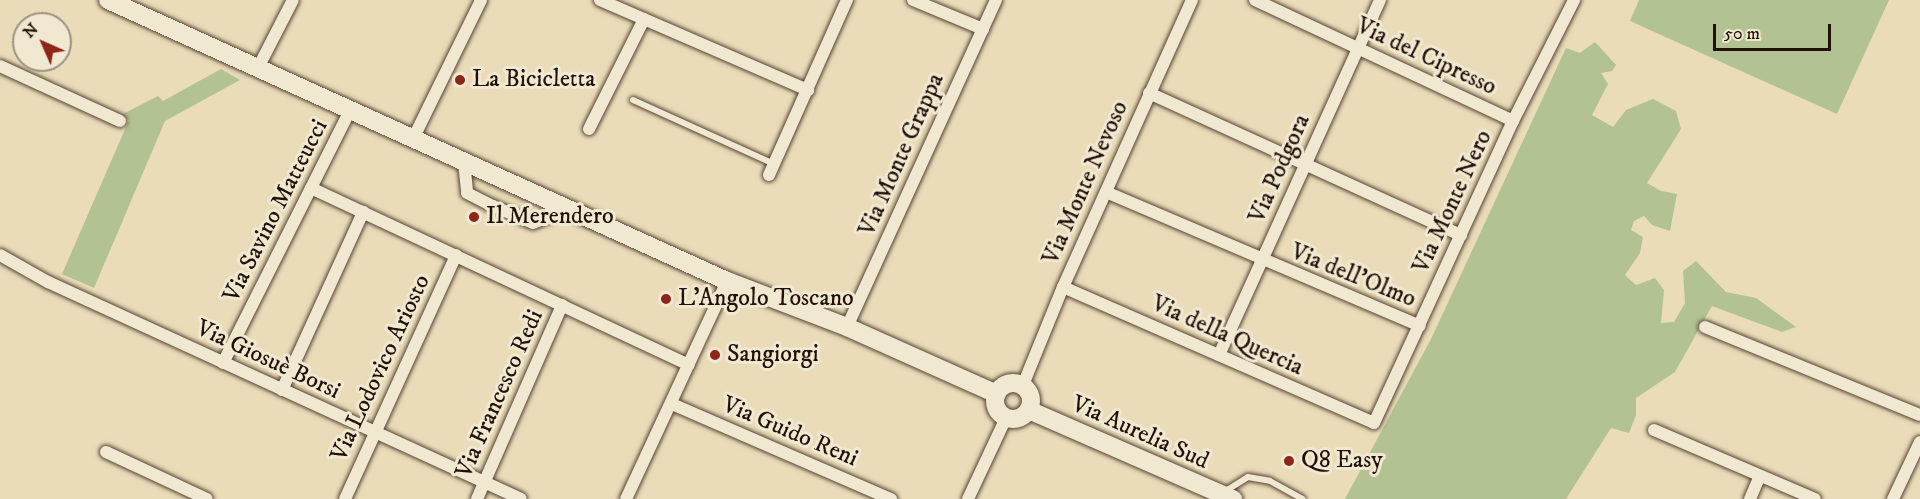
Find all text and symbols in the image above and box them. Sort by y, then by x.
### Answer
north arrow [12,12,72,72]
street label: Via del Cipresso [1351,12,1501,102]
scale bar [1716,12,1834,50]
text: N [19,19,42,42]
text: 50 m [1724,23,1760,45]
place label: La Bicicletta [472,66,595,94]
street label: Via Monte Grappa [853,69,951,241]
marker: La Bicicletta [453,73,467,87]
street label: Via Monte Nevoso [1037,97,1135,269]
street label: Via Podgora [1243,110,1317,228]
street label: Via Savino Matteucci [218,115,334,307]
street label: Via Monte Nero [1407,126,1499,278]
place label: Il Merendero [486,203,614,231]
marker: Il Merendero [467,210,481,224]
street label: Via dell'Olmo [1286,238,1420,314]
street label: Via Lodovico Ariosto [325,270,437,466]
place label: L'Angolo Toscano [678,285,854,313]
street label: Via della Quercia [1147,290,1307,382]
marker: L'Angolo Toscano [659,292,673,306]
street label: Via Francesco Redi [450,305,550,483]
street label: Via Giosuè Borsi [191,314,345,406]
place label: Sangiorgi [727,341,819,369]
marker: Sangiorgi [708,348,722,362]
street label: Via Aurelia Sud [1067,390,1213,476]
street label: Via Guido Reni [718,391,862,473]
place label: Q8 Easy [1301,447,1383,475]
marker: Q8 Easy [1282,454,1296,468]

